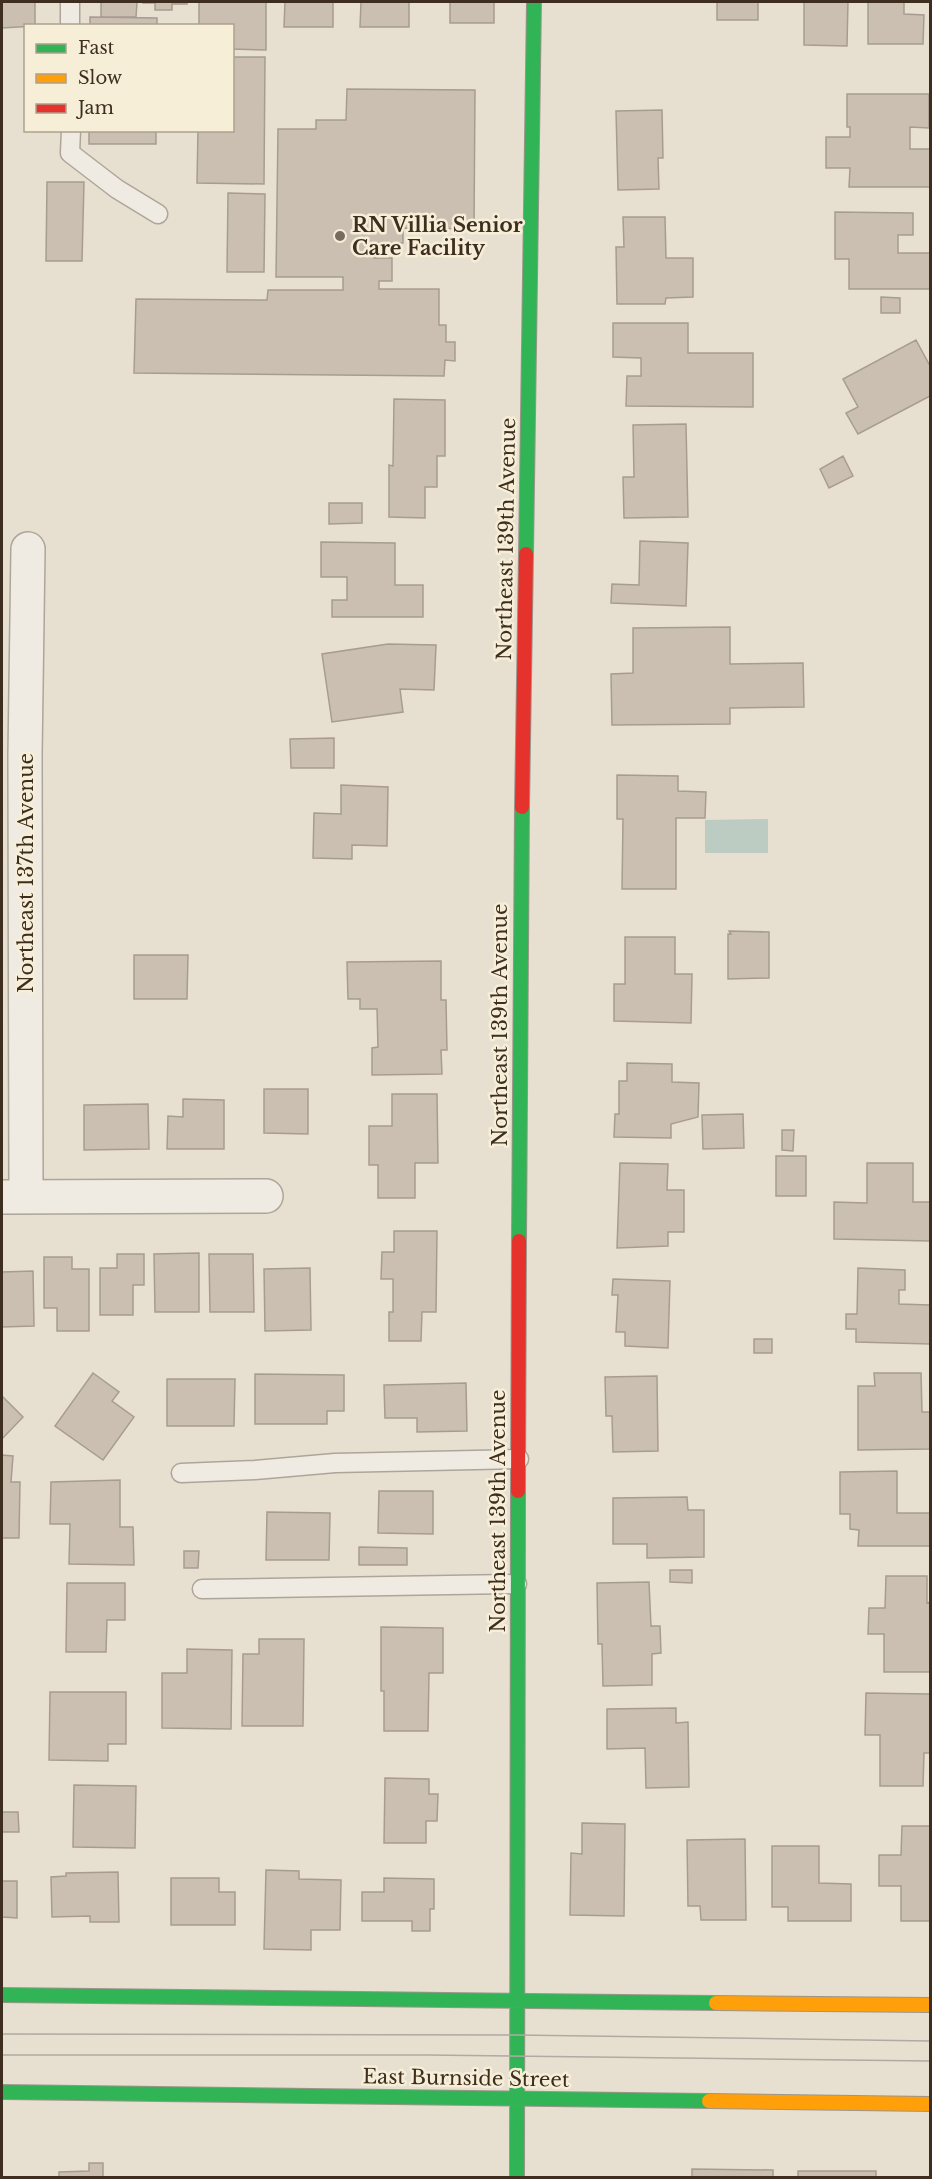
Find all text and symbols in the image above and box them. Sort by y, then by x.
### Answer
legend [24,24,234,132]
text: Fast [78,37,115,59]
text: Slow [78,67,123,89]
text: Jam [76,97,114,119]
place label: RN Villia Senior Care Facility [352,213,523,260]
marker: RN Villia Senior Care Facility [333,229,347,243]
street label: Northeast 139th Avenue [492,417,520,661]
street label: Northeast 137th Avenue [14,753,38,993]
street label: Northeast 139th Avenue [488,904,512,1146]
street label: Northeast 139th Avenue [486,1390,510,1632]
street label: East Burnside Street [362,2064,570,2092]

